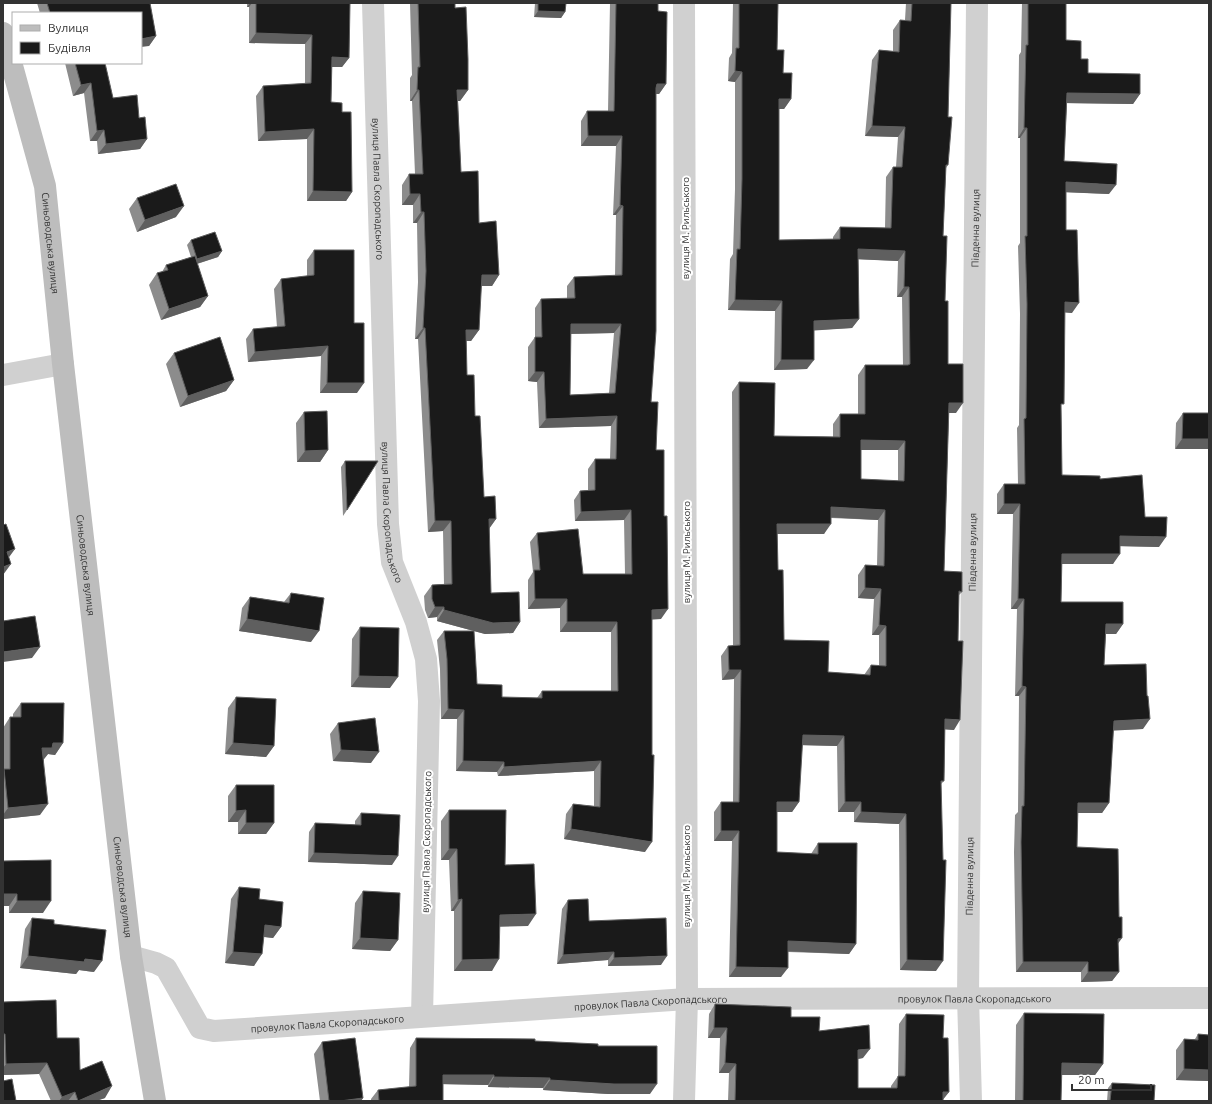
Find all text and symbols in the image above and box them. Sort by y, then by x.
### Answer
legend [12,12,142,64]
text: Вулиця [48,21,89,34]
text: Будівля [48,41,91,54]
street label: вулиця Павла Скоропадського [370,118,385,260]
street label: вулиця М. Рильського [680,177,691,279]
street label: Південна вулиця [970,189,981,267]
street label: Синьоводська вулиця [40,192,61,294]
street label: вулиця Павла Скоропадського [380,442,405,585]
street label: вулиця М. Рильського [681,501,692,603]
street label: Південна вулиця [967,513,978,591]
street label: Синьоводська вулиця [74,514,97,616]
street label: вулиця Павла Скоропадського [420,771,433,913]
street label: вулиця М. Рильського [681,825,692,927]
street label: Синьоводська вулиця [111,836,134,938]
street label: Південна вулиця [964,837,975,915]
street label: провулок Павла Скоропадського [898,993,1051,1005]
street label: провулок Павла Скоропадського [574,994,727,1013]
street label: провулок Павла Скоропадського [250,1013,405,1035]
scale bar [1072,1066,1151,1092]
text: 20 m [1078,1073,1105,1086]

